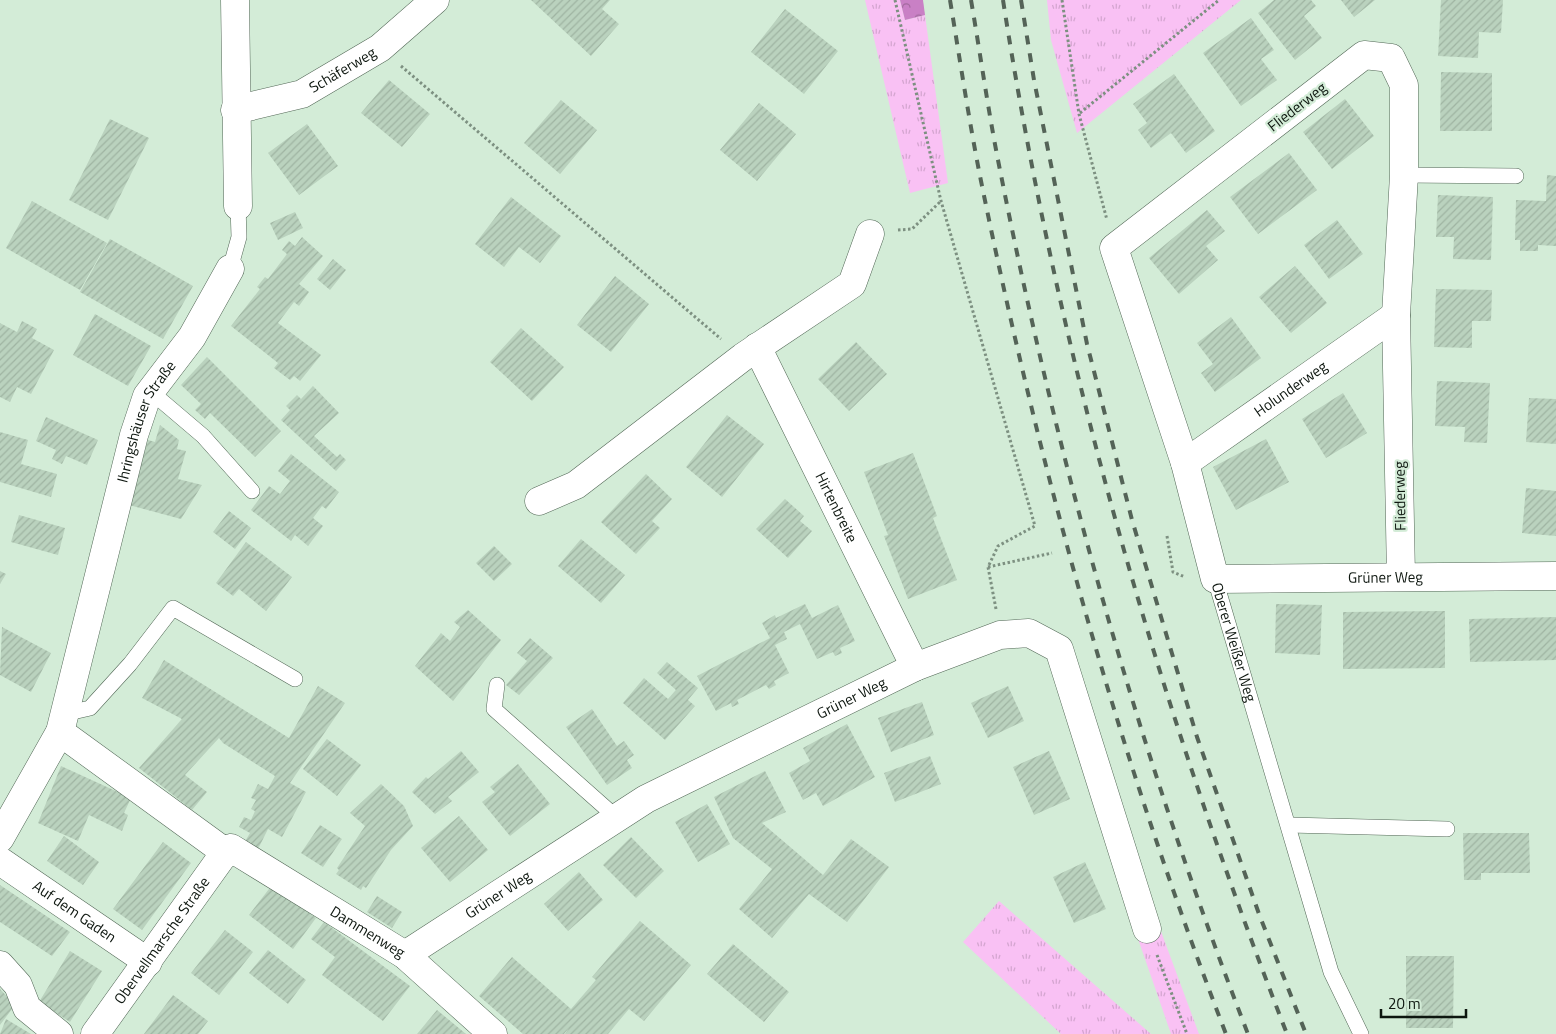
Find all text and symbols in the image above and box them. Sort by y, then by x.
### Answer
street label: Schäferweg [304,41,381,98]
street label: Fliederweg [1262,76,1331,137]
street label: Ihringshäuser Straße [111,355,181,485]
street label: Holunderweg [1249,355,1332,422]
street label: Fliederweg [1387,461,1412,531]
street label: Hirtenbreite [810,468,864,547]
street label: Grüner Weg [1348,565,1423,589]
street label: Oberer Weißer Weg [1206,580,1263,705]
street label: Grüner Weg [813,671,890,725]
street label: Grüner Weg [460,864,536,924]
street label: Obervellmarsche Straße [108,872,215,1009]
street label: Auf dem Gaden [28,875,121,948]
street label: Dammenweg [326,900,410,964]
scale bar [1381,986,1466,1018]
text: 20 m [1388,992,1421,1015]

